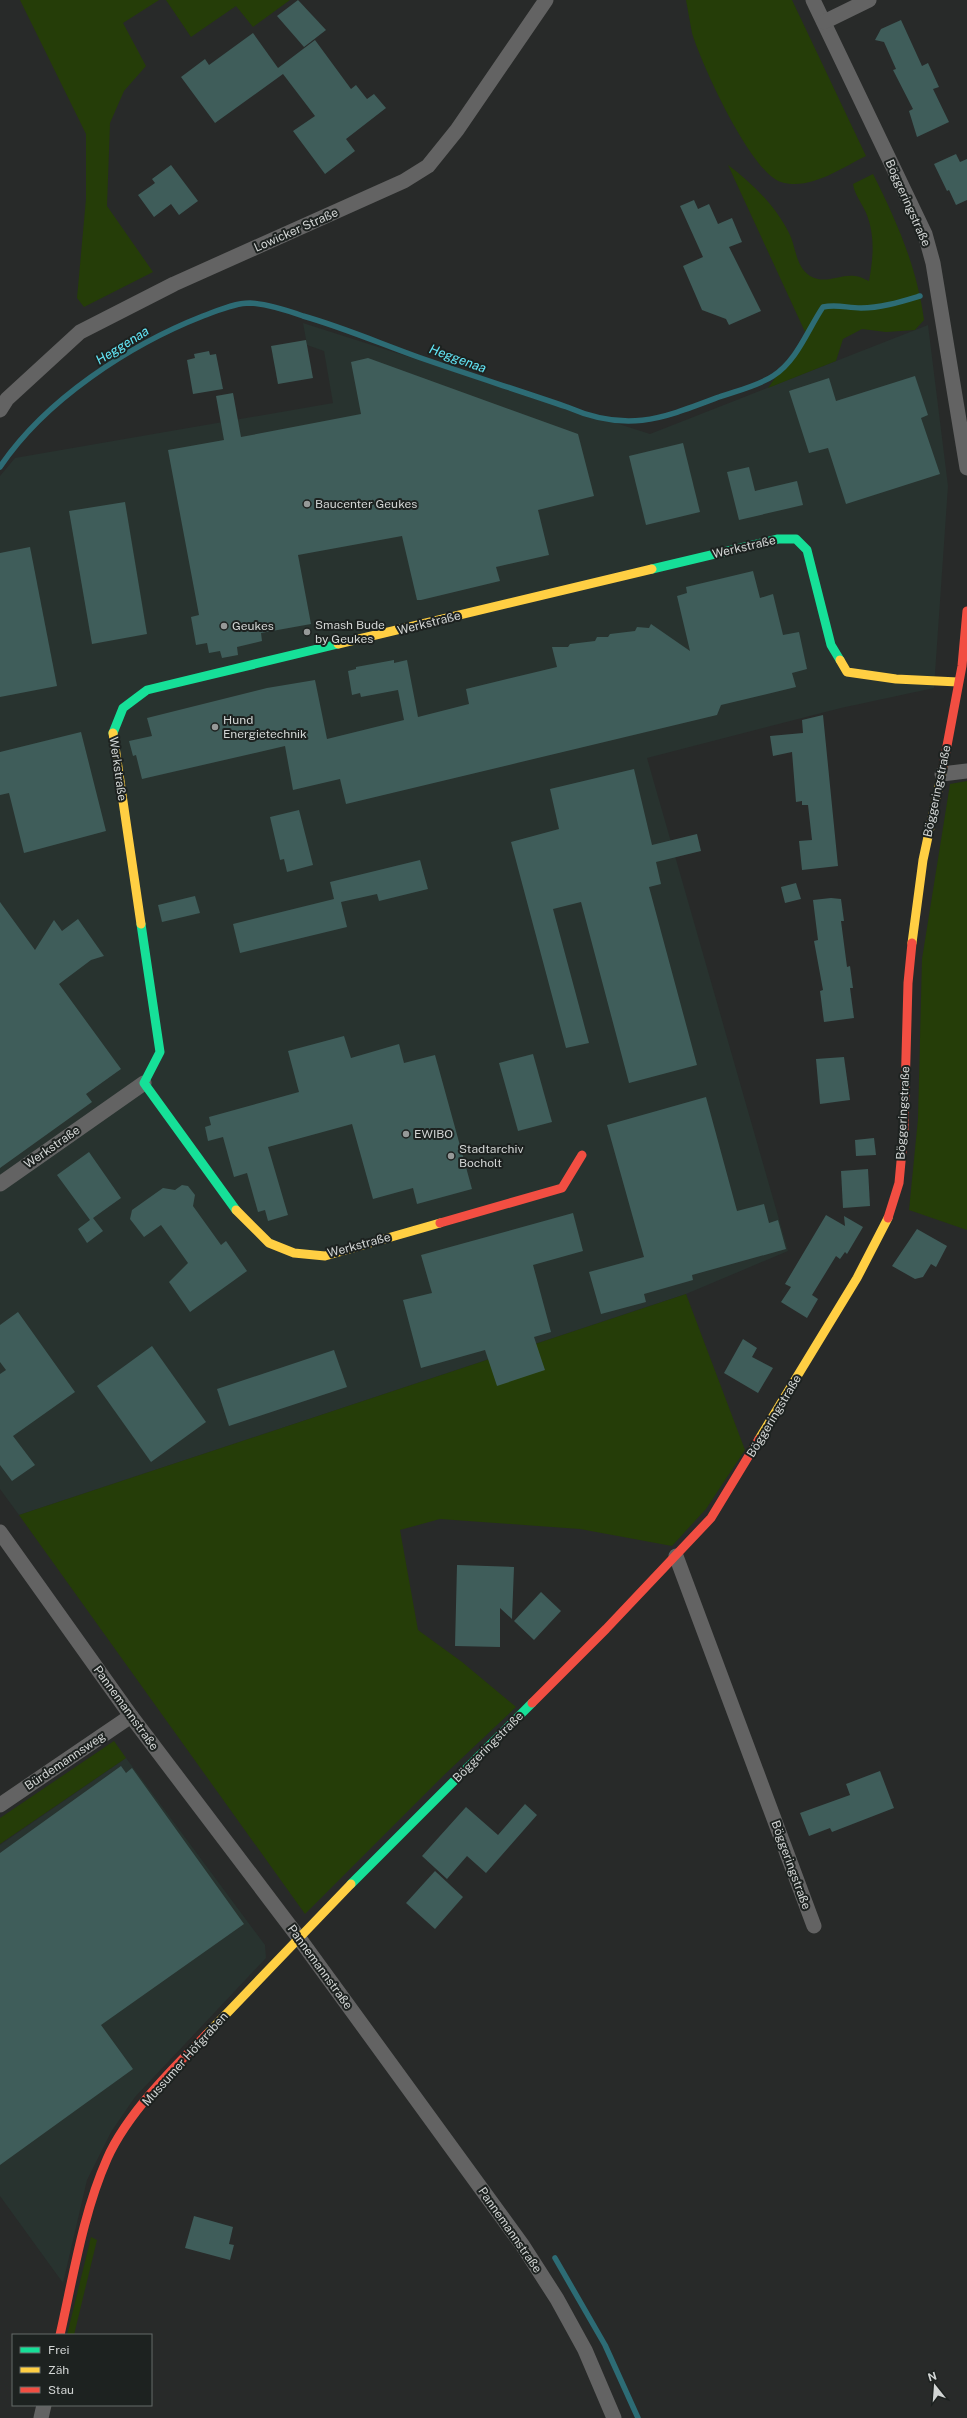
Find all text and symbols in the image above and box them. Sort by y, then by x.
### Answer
street label: Böggeringstraße [883,157,934,249]
street label: Lowicker Straße [252,205,340,255]
water label: Heggenaa [93,323,152,368]
water label: Heggenaa [427,341,489,376]
place label: Baucenter Geukes [315,497,417,511]
marker: Baucenter Geukes [302,499,312,509]
street label: Werkstraße [711,533,777,561]
street label: Werkstraße [396,608,462,638]
place label: Smash Bude by Geukes [315,618,385,646]
place label: Geukes [232,619,274,633]
marker: Geukes [219,621,229,631]
marker: Smash Bude by Geukes [302,627,312,637]
place label: Hund Energietechnik [223,713,307,741]
marker: Hund Energietechnik [210,722,220,732]
street label: Werkstraße [107,736,129,802]
street label: Böggeringstraße [920,744,954,838]
street label: Böggeringstraße [894,1066,912,1160]
street label: Werkstraße [22,1123,83,1171]
place label: EWIBO [414,1127,453,1141]
marker: EWIBO [401,1129,411,1139]
place label: Stadtarchiv Bocholt [459,1142,523,1170]
marker: Stadtarchiv Bocholt [446,1151,456,1161]
street label: Werkstraße [326,1230,392,1260]
street label: Böggeringstraße [744,1372,804,1460]
street label: Pannemannstraße [91,1663,162,1753]
street label: Böggeringstraße [450,1709,526,1785]
street label: Bürdemannsweg [22,1729,108,1793]
street label: Böggeringstraße [768,1819,814,1912]
street label: Pannemannstraße [285,1922,356,2012]
street label: Mussumer Höfgraben [139,2009,231,2109]
street label: Pannemannstraße [475,2185,545,2276]
legend [12,2334,152,2406]
text: Frei [48,2343,70,2357]
text: Zäh [48,2363,69,2377]
north arrow [915,2366,955,2406]
text: N [926,2369,938,2383]
text: Stau [48,2383,74,2397]

